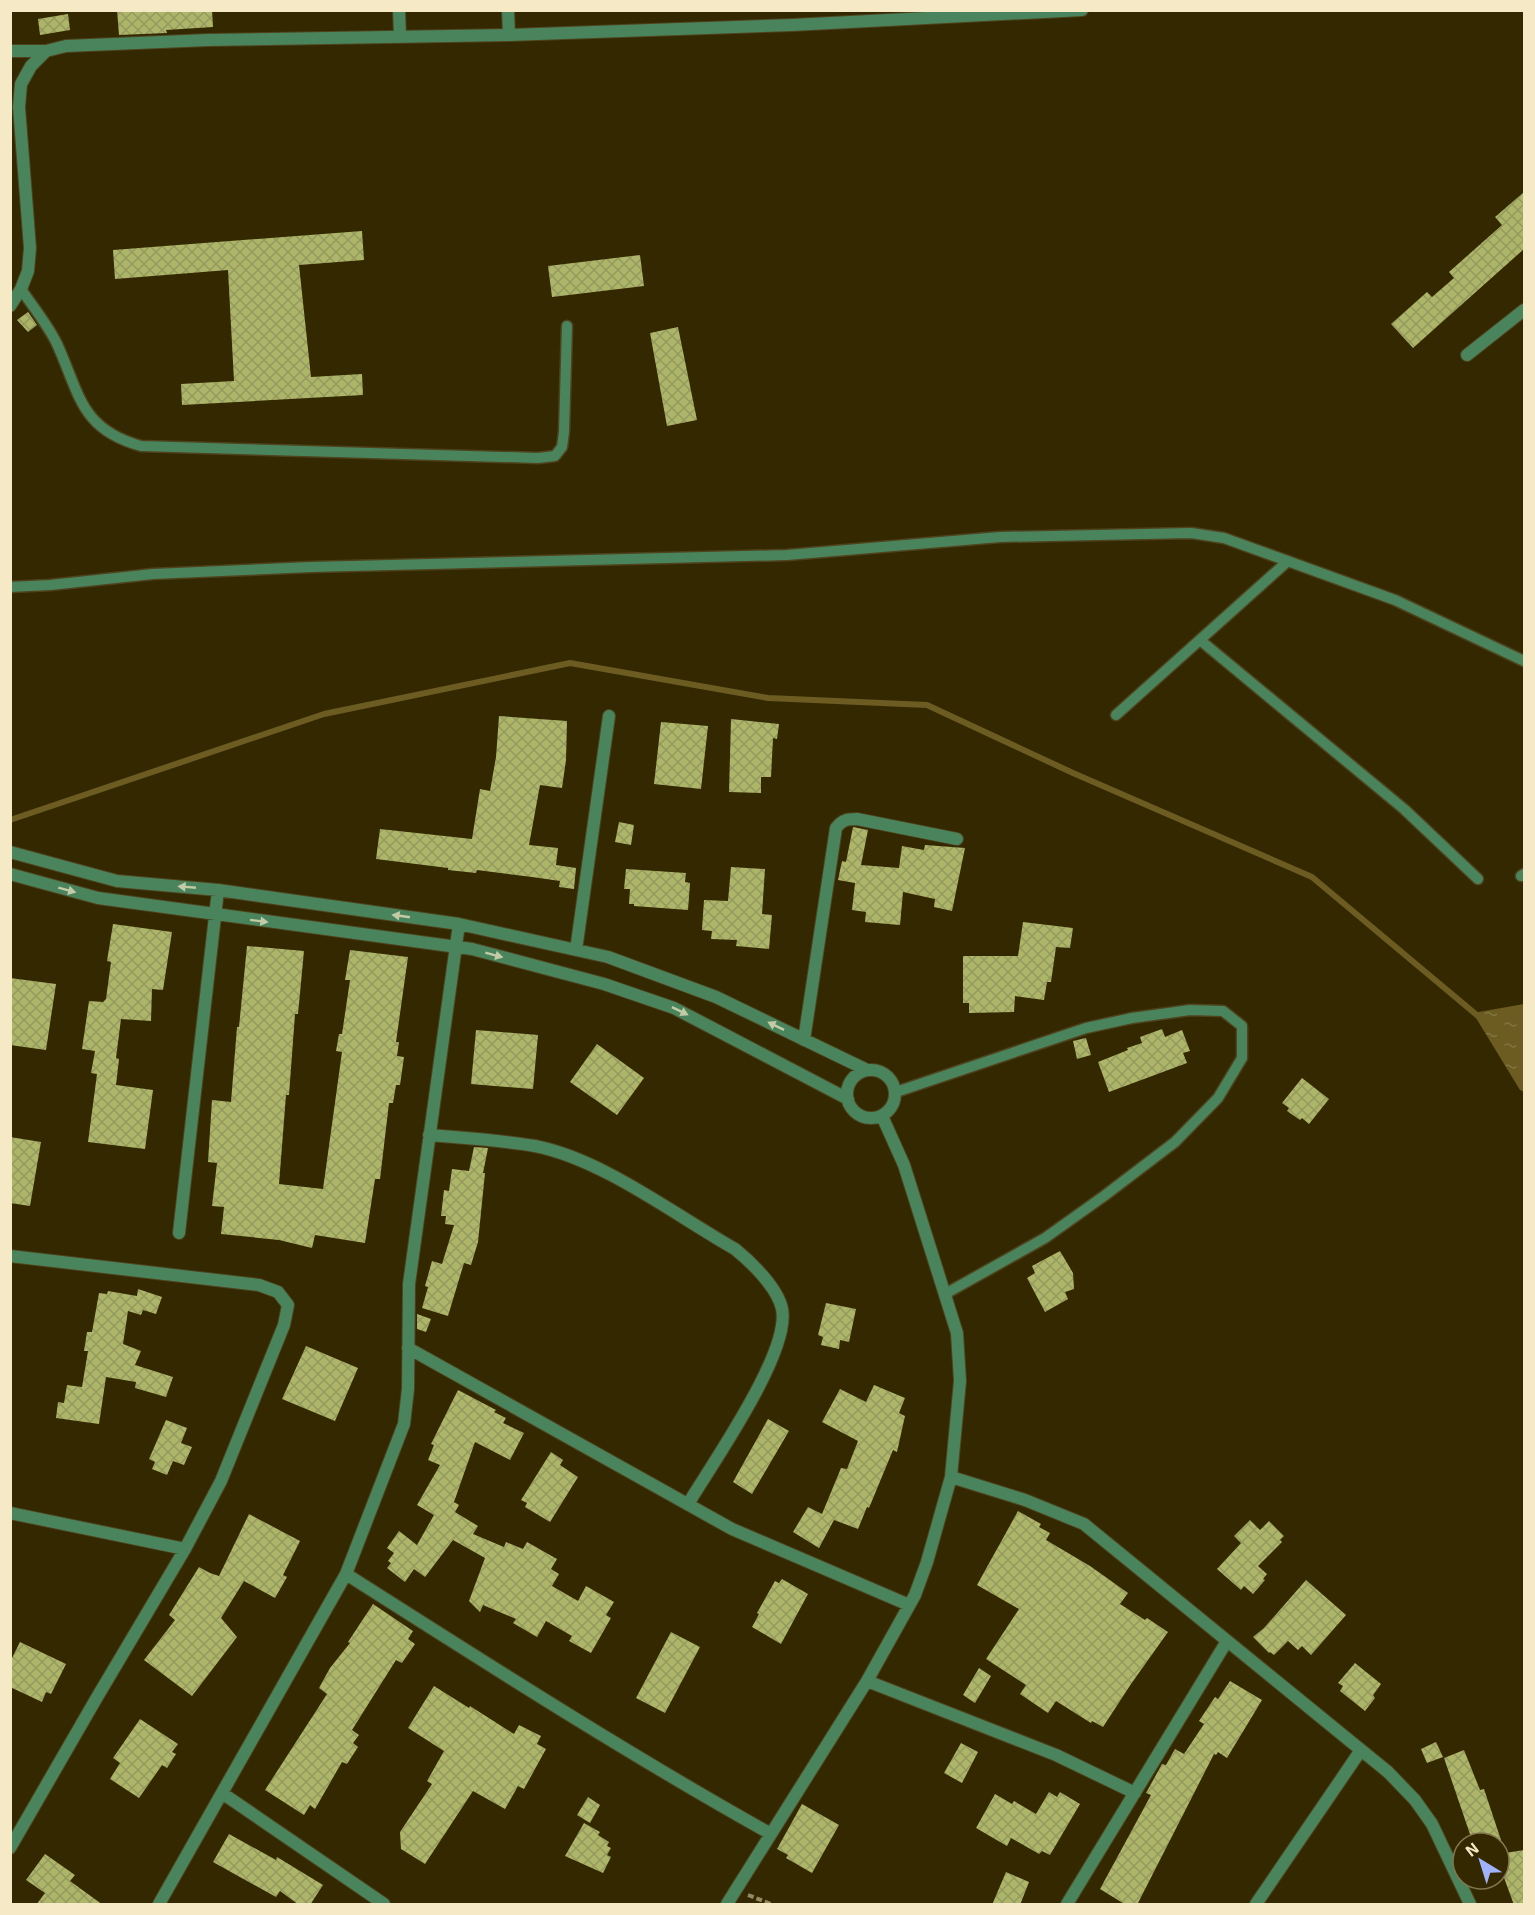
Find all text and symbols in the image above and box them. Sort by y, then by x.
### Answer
one-way arrow [178,882,197,892]
one-way arrow [58,885,76,895]
one-way arrow [392,911,411,920]
one-way arrow [250,917,269,926]
one-way arrow [484,950,503,960]
one-way arrow [671,1007,688,1016]
one-way arrow [768,1022,785,1031]
north arrow [1451,1831,1511,1891]
text: N [1461,1838,1482,1860]

